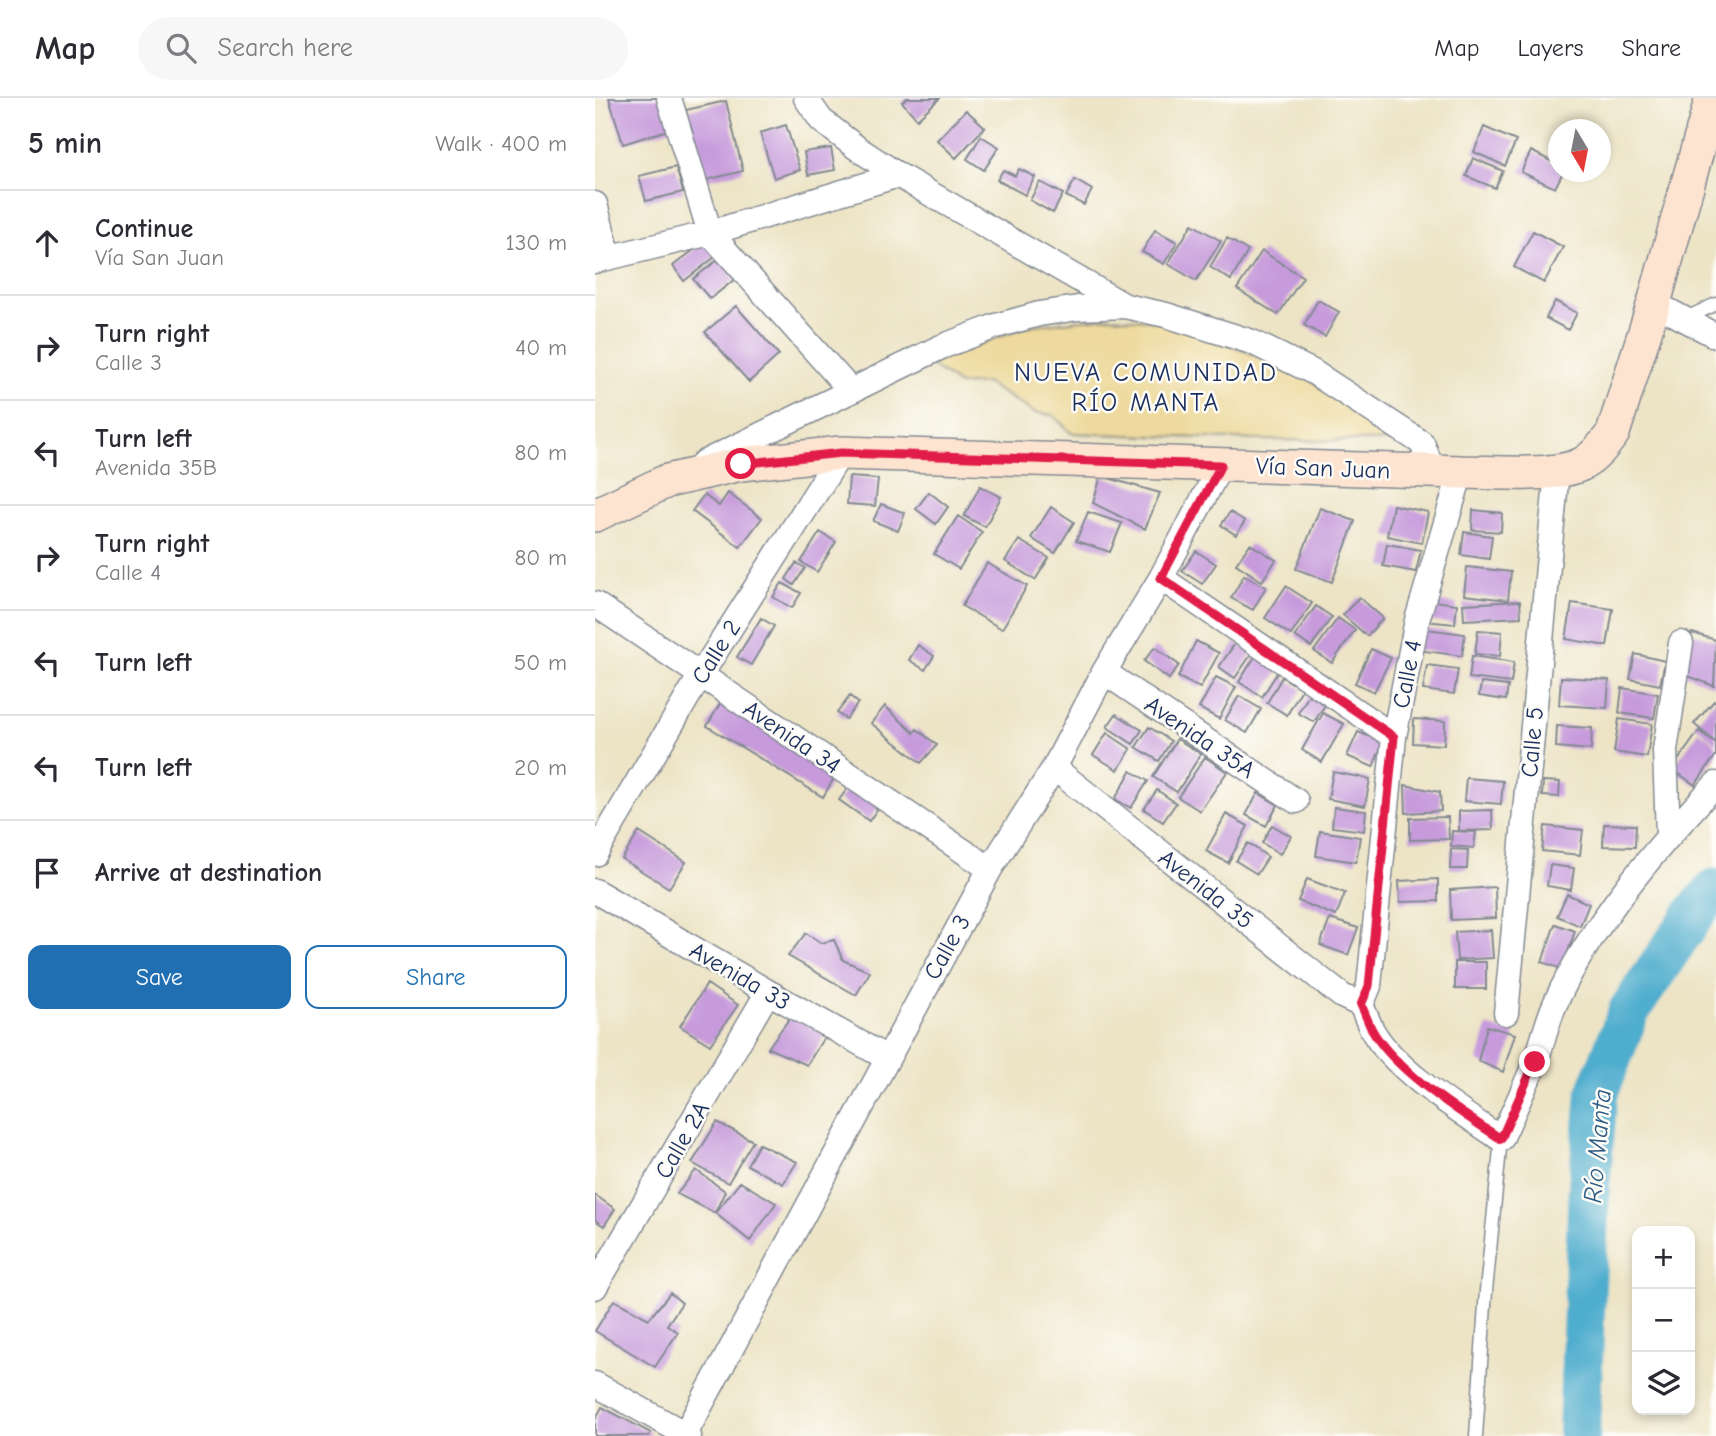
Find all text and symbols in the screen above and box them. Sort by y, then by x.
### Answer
search box [138,17,628,80]
text: Map [35,29,96,67]
icon: search [162,29,200,67]
text: Search here [218,33,353,63]
text: Map [1434,34,1480,62]
text: Layers [1518,34,1583,62]
text: Share [1621,34,1681,62]
north arrow [1548,119,1611,182]
text: 5 min [28,126,102,161]
text: Walk · 400 m [435,130,567,157]
text: Continue [95,214,193,244]
icon: ahead [28,224,66,262]
text: 130 m [506,229,567,256]
text: Vía San Juan [95,244,224,271]
text: Turn right [95,319,209,349]
icon: right [28,329,66,367]
text: 40 m [515,334,567,361]
text: Calle 3 [95,349,162,376]
district label: NUEVA COMUNIDAD RÍO MANTA [1014,358,1278,418]
text: Turn left [95,424,192,454]
icon: left [28,434,66,472]
text: 80 m [514,439,567,466]
route start [725,448,756,479]
street label: Vía San Juan [1255,452,1391,484]
text: Avenida 35B [95,454,217,481]
text: Turn right [95,529,209,559]
icon: right [28,539,66,577]
text: 80 m [514,544,567,571]
text: Calle 4 [95,559,161,586]
street label: Calle 2 [686,615,746,689]
street label: Calle 4 [1387,637,1427,711]
icon: left [28,644,66,682]
text: Turn left [95,648,192,678]
text: 50 m [514,649,567,676]
street label: Avenida 35A [1140,690,1260,784]
street label: Avenida 34 [738,694,846,780]
street label: Calle 5 [1515,706,1549,778]
icon: left [28,749,66,787]
text: Turn left [95,753,192,783]
text: 20 m [514,754,567,781]
street label: Avenida 35 [1153,843,1259,935]
icon: arrive [28,854,66,892]
text: Arrive at destination [95,858,322,888]
street label: Calle 3 [918,910,976,984]
street label: Avenida 33 [685,936,795,1016]
button: Save [28,945,291,1009]
button: Share [305,945,567,1009]
route end [1519,1046,1550,1077]
water label: Río Manta [1578,1088,1618,1204]
street label: Calle 2A [649,1097,715,1183]
map controls [1632,1226,1695,1415]
button: + [1632,1226,1695,1289]
button: − [1632,1289,1695,1352]
button: layers [1632,1352,1695,1415]

